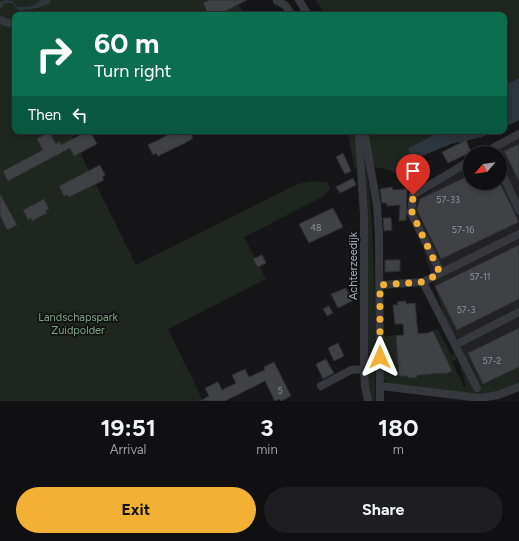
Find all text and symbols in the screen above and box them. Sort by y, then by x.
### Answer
text: 60 m [94,26,159,60]
icon: right [28,28,80,80]
text: Turn right [94,60,171,82]
icon: left [69,104,91,126]
text: Then [28,106,61,124]
north arrow [463,146,507,190]
map controls [463,146,507,190]
pin [396,154,430,195]
icon: arrive [402,160,424,182]
house number: 57-33 [436,194,460,205]
house number: 48 [310,222,322,233]
house number: 57-16 [452,224,474,235]
street label: Achterzeedijk [347,231,360,300]
house number: 57-11 [469,271,491,282]
house number: 57-3 [457,304,475,315]
park label: Landschapspark Zuidpolder [38,311,118,337]
position arrow [359,336,401,378]
house number: 57-2 [483,355,501,366]
house number: 5 [277,385,283,396]
text: 19:51 [100,413,156,442]
text: 3 [260,413,274,442]
text: 180 [378,413,418,442]
text: Arrival [110,442,147,457]
text: min [256,442,278,457]
text: m [393,442,404,457]
button: Exit [16,487,256,533]
button: Share [264,487,503,533]

